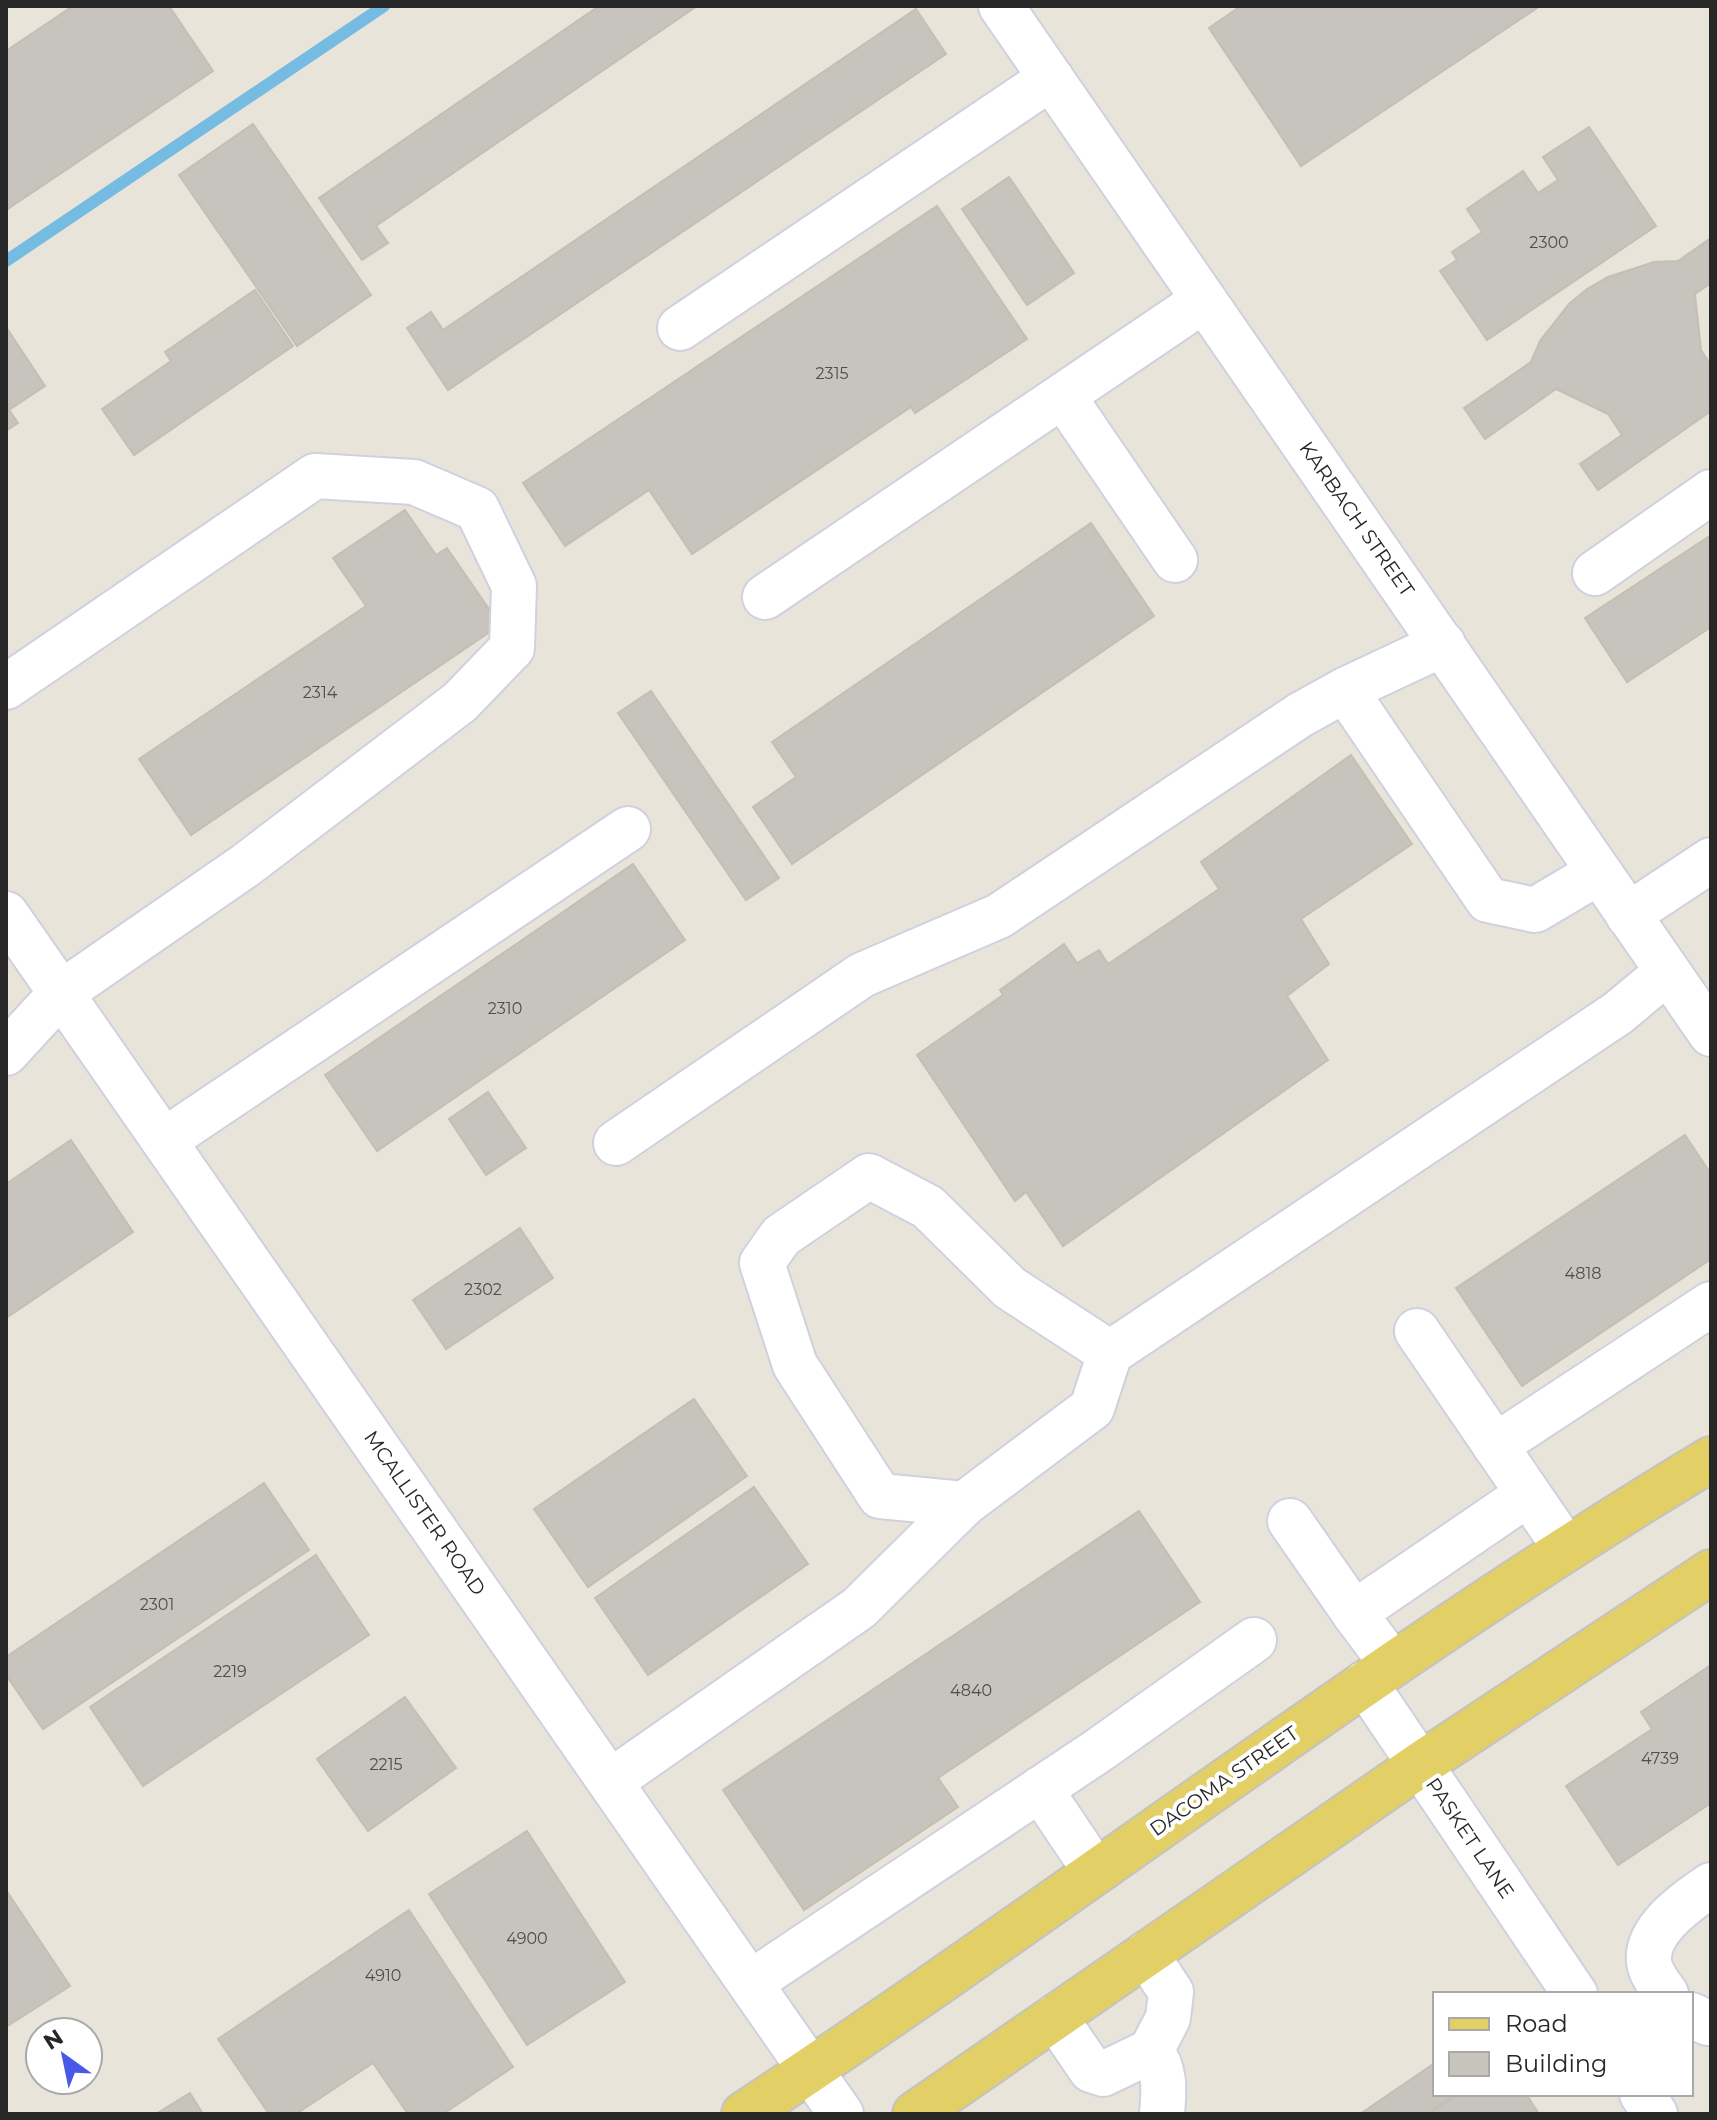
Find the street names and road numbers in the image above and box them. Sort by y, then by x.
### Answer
street label: KARBACH STREET [1295,437,1420,601]
street label: MCALLISTER ROAD [359,1426,491,1600]
street label: DACOMA STREET [1145,1720,1303,1841]
street label: PASKET LANE [1421,1773,1519,1903]

